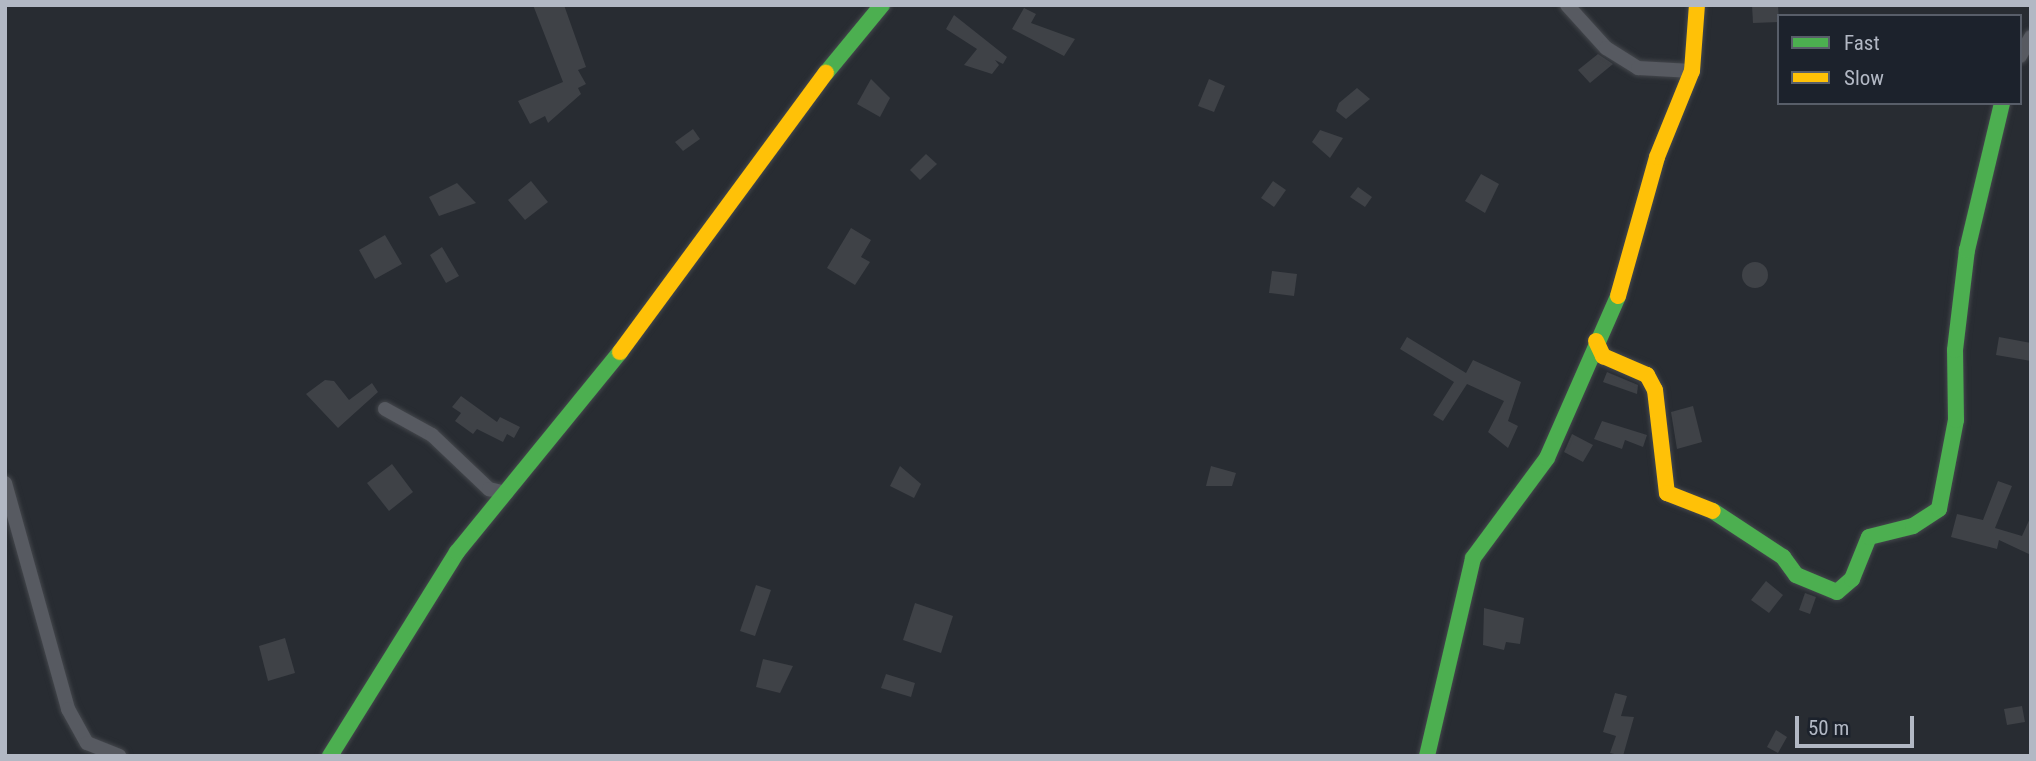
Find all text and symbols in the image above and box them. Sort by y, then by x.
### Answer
legend [1777,14,2022,105]
text: Fast [1844,31,1880,55]
text: Slow [1844,66,1884,90]
scale bar [1798,702,1917,746]
text: 50 m [1808,716,1849,740]

